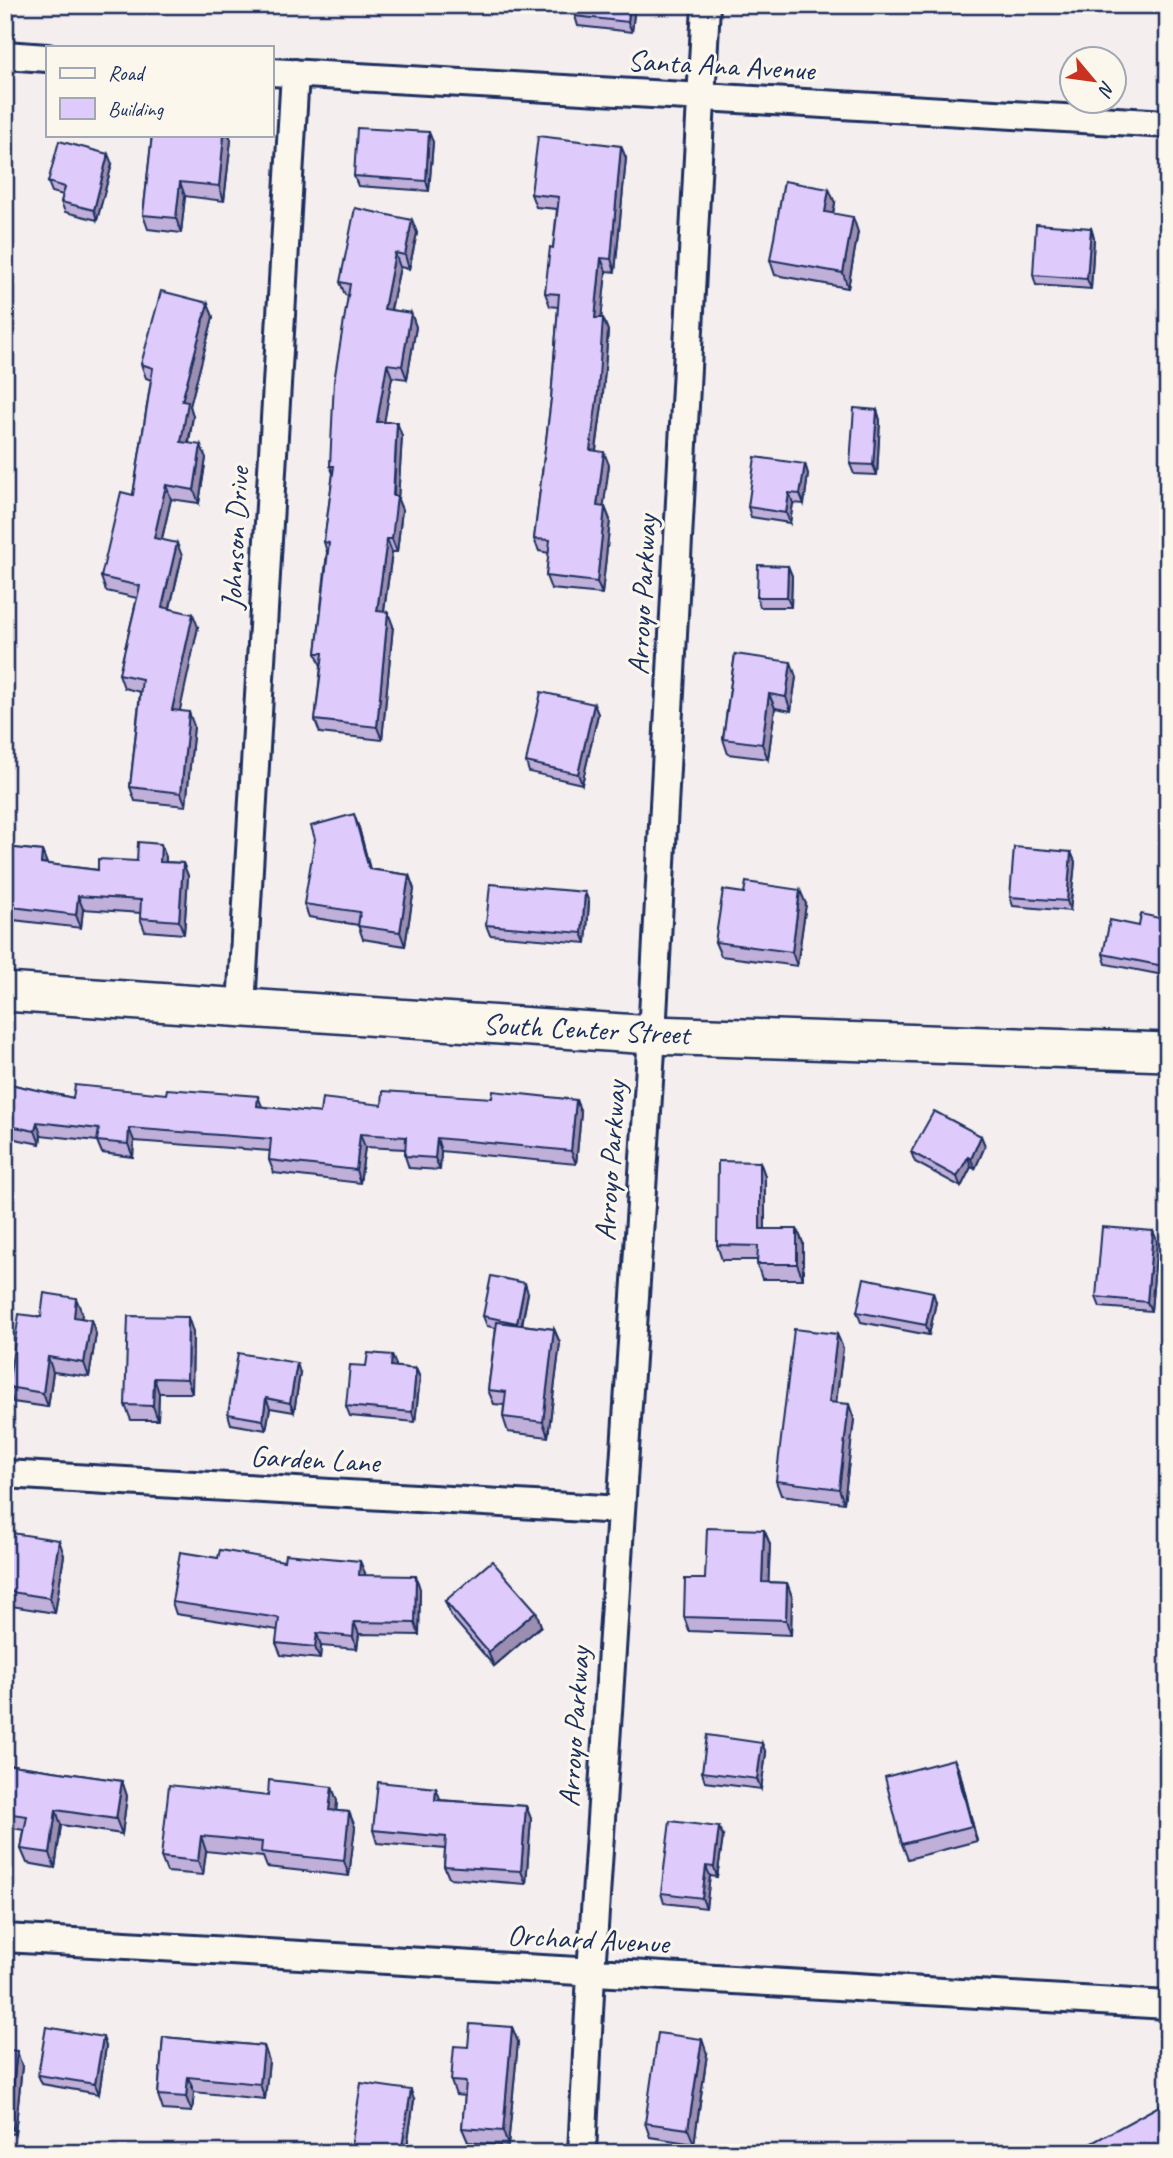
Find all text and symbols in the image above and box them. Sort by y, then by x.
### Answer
street label: Santa Ana Avenue [626,41,818,89]
legend [46,46,273,136]
north arrow [1058,46,1128,116]
text: Road [108,60,147,86]
text: N [1092,77,1120,102]
text: Building [108,96,165,122]
street label: Johnson Drive [212,464,258,612]
street label: Arroyo Parkway [619,511,665,676]
street label: South Center Street [482,1005,693,1054]
street label: Arroyo Parkway [585,1077,635,1242]
street label: Garden Lane [250,1437,383,1481]
street label: Arroyo Parkway [549,1643,599,1808]
street label: Orchard Avenue [506,1916,672,1962]

